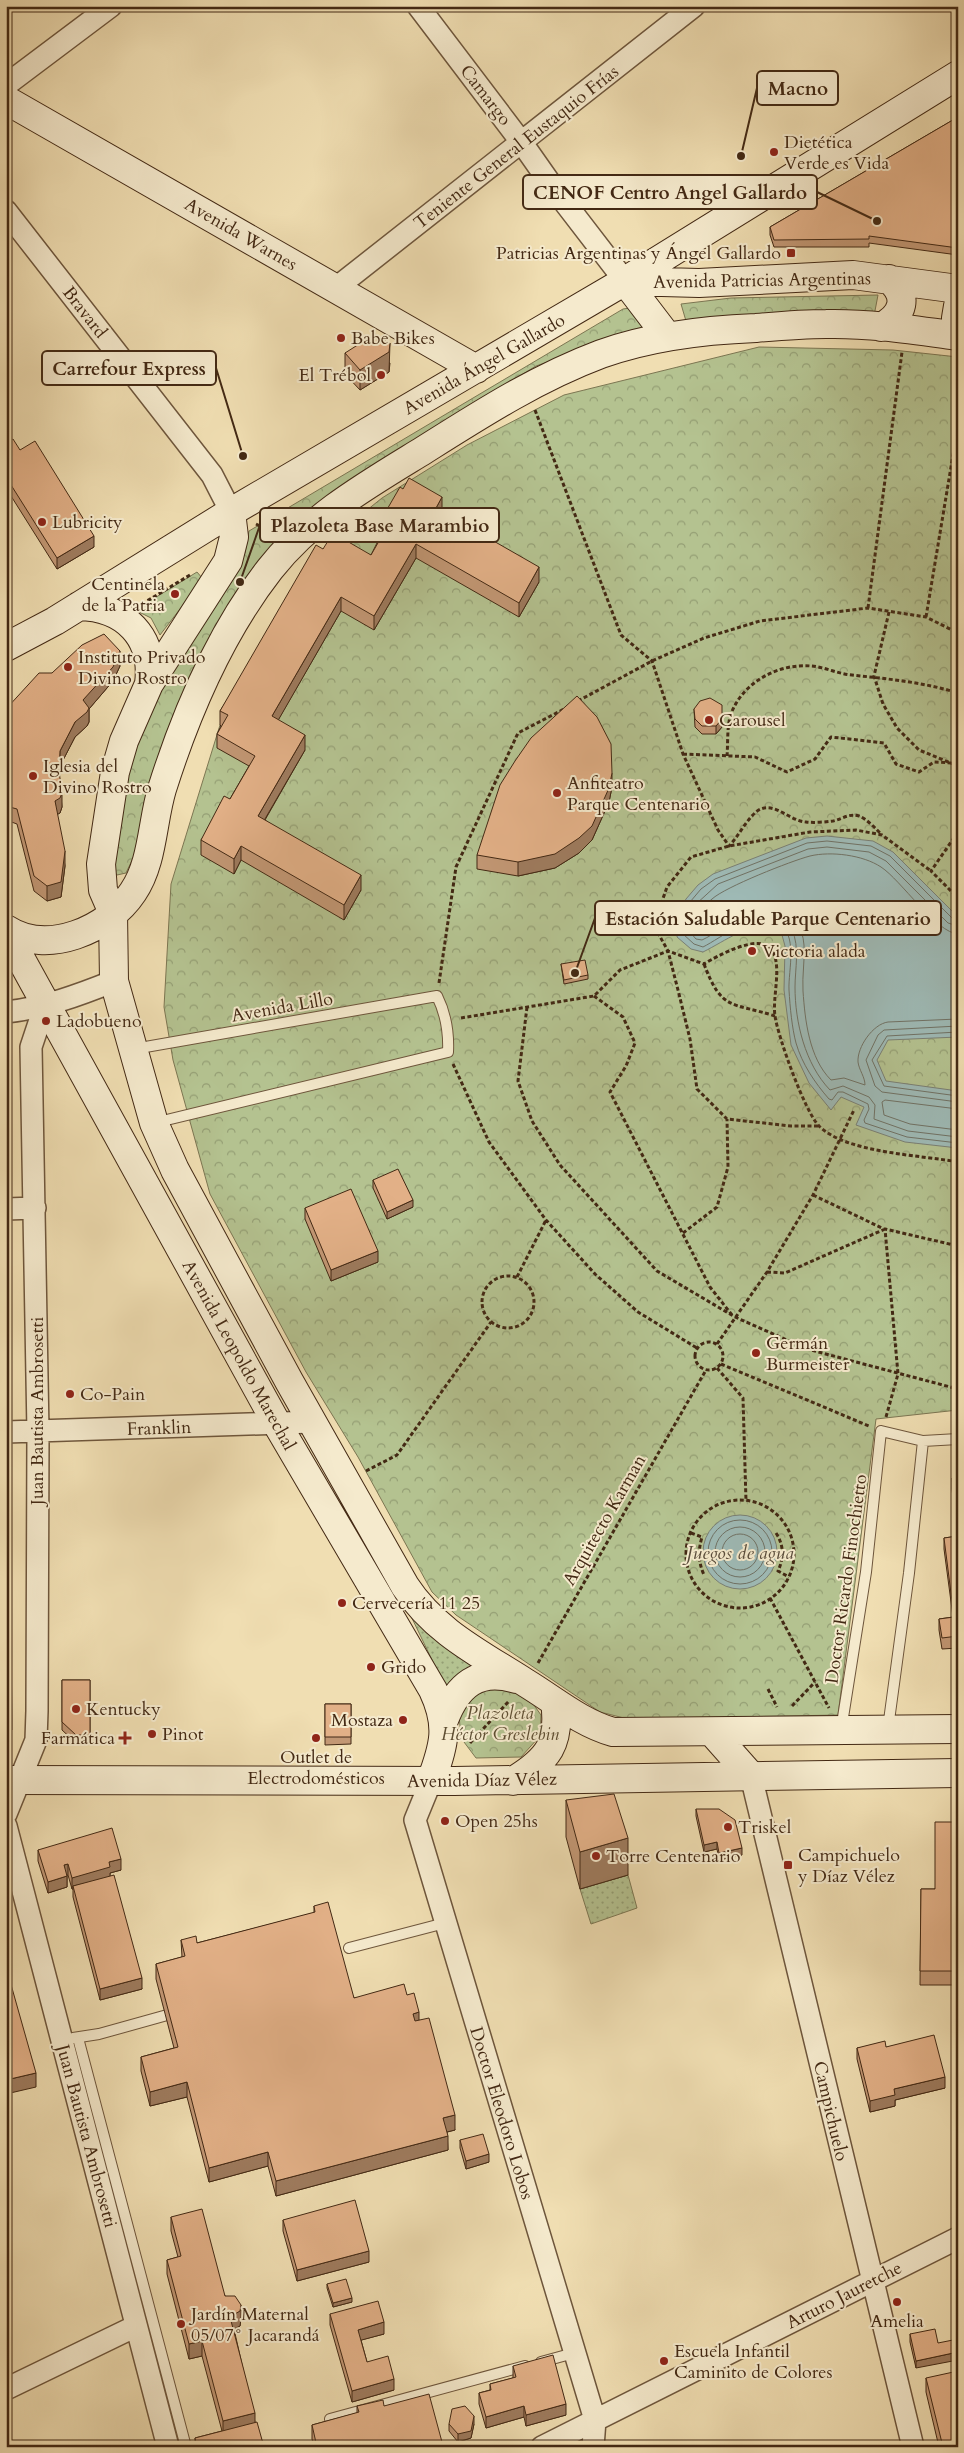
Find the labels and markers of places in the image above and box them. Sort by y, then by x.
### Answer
callout: Macno [757,71,838,105]
place label: Dietética Verde es Vida [784,130,889,176]
marker: Dietética Verde es Vida [768,146,780,158]
callout: CENOF Centro Angel Gallardo [523,175,817,209]
place label: Patricias Argentinas y Ángel Gallardo [496,241,781,266]
marker: Patricias Argentinas y Ángel Gallardo [785,247,797,259]
place label: Babe Bikes [351,326,435,351]
marker: Babe Bikes [335,332,347,344]
callout: Carrefour Express [42,351,216,385]
place label: El Trébol [299,363,371,388]
marker: El Trébol [375,369,387,381]
callout: Plazoleta Base Marambio [260,508,499,542]
place label: Lubricity [52,510,123,535]
marker: Lubricity [36,516,48,528]
place label: Centinela de la Patria [82,572,165,618]
marker: Centinela de la Patria [169,588,181,600]
place label: Instituto Privado Divino Rostro [78,645,206,691]
marker: Instituto Privado Divino Rostro [62,661,74,673]
place label: Carousel [719,708,786,733]
marker: Carousel [703,714,715,726]
place label: Iglesia del Divino Rostro [43,754,152,800]
marker: Iglesia del Divino Rostro [27,770,39,782]
place label: Anfiteatro Parque Centenario [567,771,710,817]
marker: Anfiteatro Parque Centenario [551,787,563,799]
callout: Estación Saludable Parque Centenario [595,901,941,935]
place label: Victoria alada [762,939,866,964]
marker: Victoria alada [746,945,758,957]
place label: Ladobueno [56,1009,142,1034]
marker: Ladobueno [40,1015,52,1027]
place label: Germán Burmeister [766,1331,850,1377]
marker: Germán Burmeister [750,1347,762,1359]
place label: Co-Pain [80,1382,146,1407]
marker: Co-Pain [64,1388,76,1400]
place label: Cervecería 11 25 [352,1591,480,1616]
marker: Cervecería 11 25 [336,1597,348,1609]
place label: Grido [381,1655,426,1680]
marker: Grido [365,1661,377,1673]
place label: Kentucky [86,1697,161,1722]
marker: Kentucky [70,1703,82,1715]
place label: Mostaza [331,1708,393,1733]
marker: Mostaza [397,1714,409,1726]
place label: Pinot [162,1722,204,1747]
place label: Farmática [41,1726,115,1751]
marker: Pinot [146,1728,158,1740]
marker: Farmática [119,1732,131,1744]
marker: Outlet de Electrodomésticos [310,1732,322,1744]
place label: Outlet de Electrodomésticos [247,1745,385,1791]
place label: Open 25hs [455,1809,538,1834]
marker: Open 25hs [439,1815,451,1827]
place label: Triskel [738,1815,792,1840]
marker: Triskel [722,1821,734,1833]
place label: Campichuelo y Díaz Vélez [797,1843,900,1889]
place label: Torre Centenario [606,1844,741,1869]
marker: Torre Centenario [590,1850,602,1862]
marker: Campichuelo y Díaz Vélez [782,1859,794,1871]
marker: Amelia [891,2296,903,2308]
place label: Jardín Maternal 05/07° Jacarandá [188,2302,320,2348]
place label: Amelia [870,2309,924,2334]
marker: Jardín Maternal 05/07° Jacarandá [175,2318,187,2330]
place label: Escuela Infantil Caminito de Colores [674,2339,833,2385]
marker: Escuela Infantil Caminito de Colores [658,2355,670,2367]

